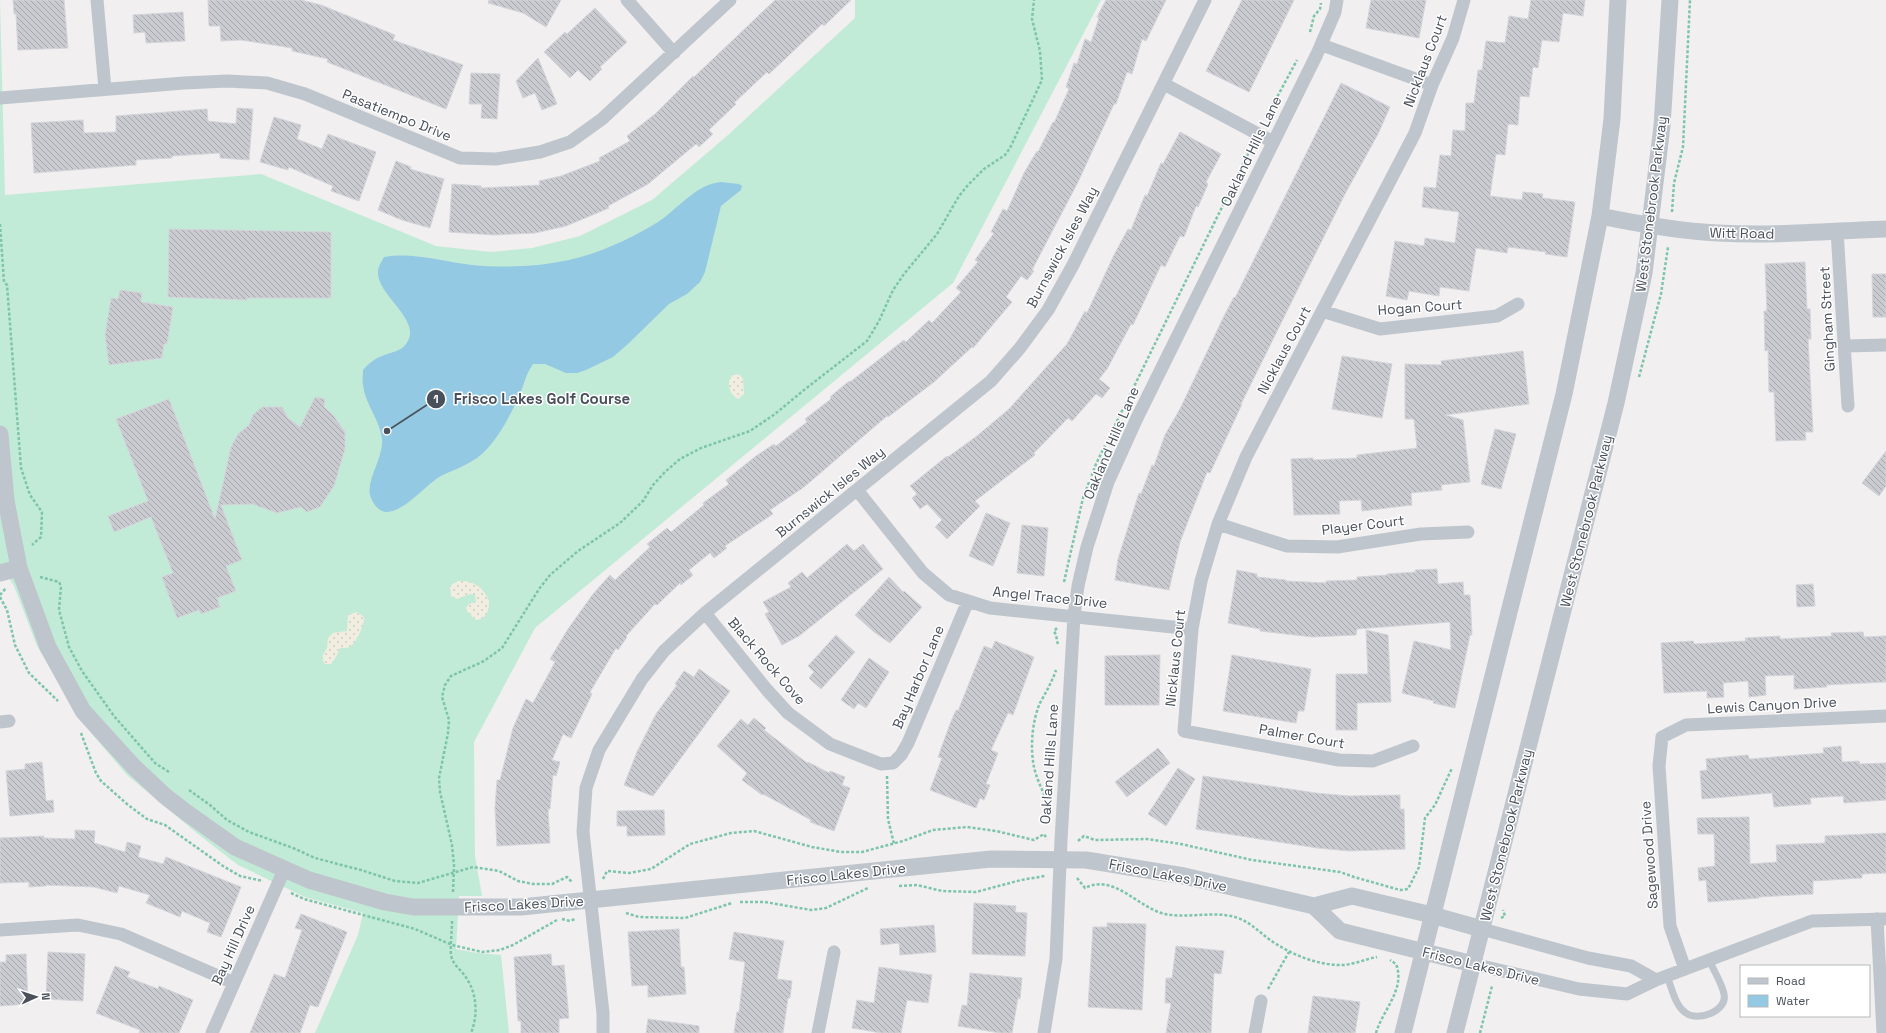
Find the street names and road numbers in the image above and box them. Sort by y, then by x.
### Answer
street label: Nicklaus Court [1399,12,1451,110]
street label: Pasatiempo Drive [340,85,454,145]
street label: Oakland Hills Lane [1216,93,1286,209]
street label: West Stonebrook Parkway [1631,115,1671,293]
street label: Burnswick Isles Way [1022,183,1102,311]
street label: Witt Road [1710,223,1774,243]
street label: Gingham Street [1815,266,1839,372]
street label: Hogan Court [1377,295,1463,319]
street label: Nicklaus Court [1253,303,1315,397]
street label: Oakland Hills Lane [1079,384,1143,502]
street label: West Stonebrook Parkway [1556,433,1616,609]
street label: Burnswick Isles Way [772,443,888,541]
street label: Player Court [1321,511,1405,539]
street label: Angel Trace Drive [992,582,1108,612]
street label: Nicklaus Court [1161,609,1189,707]
street label: Black Rock Cove [724,614,810,708]
street label: Bay Harbor Lane [888,622,948,732]
street label: Lewis Canyon Drive [1707,693,1837,717]
street label: Oakland Hills Lane [1036,703,1062,825]
street label: Palmer Court [1258,720,1346,752]
street label: West Stonebrook Parkway [1476,747,1536,923]
street label: Sagewood Drive [1636,800,1662,910]
street label: Frisco Lakes Drive [1107,855,1229,895]
street label: Frisco Lakes Drive [785,859,907,889]
street label: Frisco Lakes Drive [464,892,584,916]
street label: Bay Hill Drive [207,902,259,988]
street label: Frisco Lakes Drive [1421,943,1541,989]

